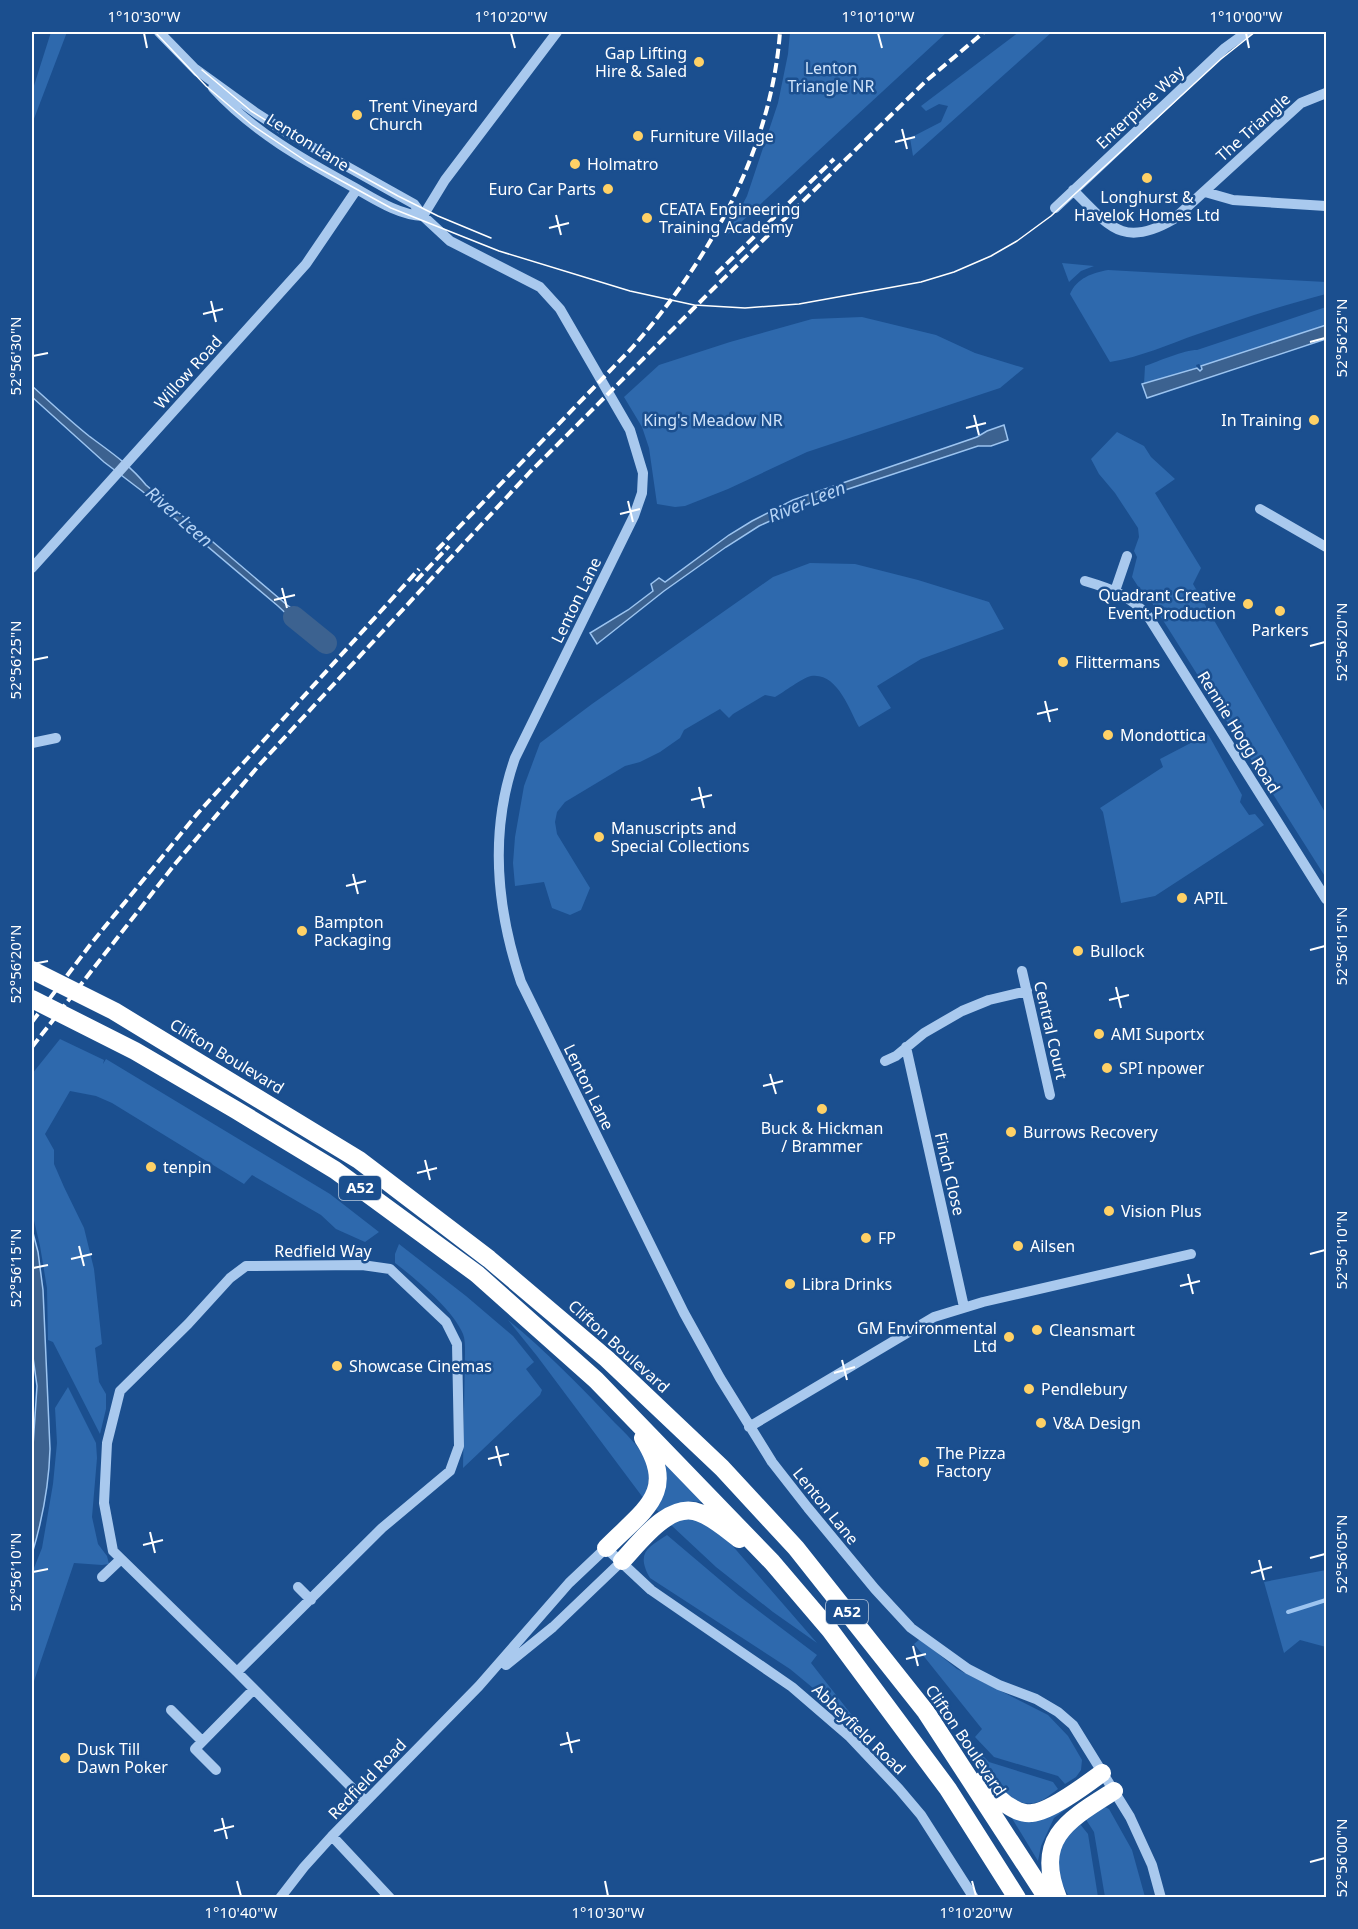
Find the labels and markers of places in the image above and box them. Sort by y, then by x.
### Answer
place label: Gap Lifting Hire & Saled [595,42,687,82]
marker: Gap Lifting Hire & Saled [692,55,706,69]
place label: Trent Vineyard Church [369,95,478,135]
marker: Trent Vineyard Church [350,108,364,122]
place label: Furniture Village [650,125,774,147]
marker: Furniture Village [631,129,645,143]
place label: Holmatro [587,153,658,175]
marker: Holmatro [568,157,582,171]
marker: Longhurst & Havelok Homes Ltd [1140,171,1154,185]
place label: Euro Car Parts [489,178,596,200]
marker: Euro Car Parts [601,182,615,196]
place label: Longhurst & Havelok Homes Ltd [1074,186,1220,226]
place label: CEATA Engineering Training Academy [659,198,800,238]
marker: CEATA Engineering Training Academy [640,211,654,225]
place label: In Training [1221,409,1302,431]
marker: In Training [1307,413,1321,427]
place label: Quadrant Creative Event Production [1098,584,1236,624]
marker: Quadrant Creative Event Production [1241,597,1255,611]
marker: Parkers [1273,604,1287,618]
place label: Parkers [1251,619,1309,641]
place label: Flittermans [1075,651,1160,673]
marker: Flittermans [1056,655,1070,669]
place label: Mondottica [1120,724,1206,746]
marker: Mondottica [1101,728,1115,742]
place label: Manuscripts and Special Collections [611,817,750,857]
marker: Manuscripts and Special Collections [592,830,606,844]
place label: APIL [1194,887,1228,909]
marker: APIL [1175,891,1189,905]
place label: Bampton Packaging [314,911,392,951]
marker: Bampton Packaging [295,924,309,938]
place label: Bullock [1090,940,1145,962]
marker: Bullock [1071,944,1085,958]
place label: AMI Suportx [1111,1023,1205,1045]
marker: AMI Suportx [1092,1027,1106,1041]
place label: SPI npower [1119,1057,1205,1079]
marker: SPI npower [1100,1061,1114,1075]
marker: Buck & Hickman / Brammer [815,1102,829,1116]
place label: Buck & Hickman / Brammer [761,1117,883,1157]
place label: Burrows Recovery [1023,1121,1159,1143]
marker: Burrows Recovery [1004,1125,1018,1139]
place label: tenpin [163,1156,212,1178]
marker: tenpin [144,1160,158,1174]
place label: Vision Plus [1121,1200,1202,1222]
marker: Vision Plus [1102,1204,1116,1218]
place label: FP [878,1227,896,1249]
marker: FP [859,1231,873,1245]
place label: Ailsen [1030,1235,1075,1257]
marker: Ailsen [1011,1239,1025,1253]
place label: Libra Drinks [802,1273,892,1295]
marker: Libra Drinks [783,1277,797,1291]
place label: GM Environmental Ltd [857,1317,997,1357]
place label: Cleansmart [1049,1319,1135,1341]
marker: Cleansmart [1030,1323,1044,1337]
marker: GM Environmental Ltd [1002,1330,1016,1344]
place label: Showcase Cinemas [349,1355,492,1377]
marker: Showcase Cinemas [330,1359,344,1373]
place label: Pendlebury [1041,1378,1128,1400]
marker: Pendlebury [1022,1382,1036,1396]
place label: V&A Design [1053,1412,1141,1434]
marker: V&A Design [1034,1416,1048,1430]
place label: The Pizza Factory [936,1442,1006,1482]
marker: The Pizza Factory [917,1455,931,1469]
place label: Dusk Till Dawn Poker [77,1738,168,1778]
marker: Dusk Till Dawn Poker [58,1751,72,1765]

